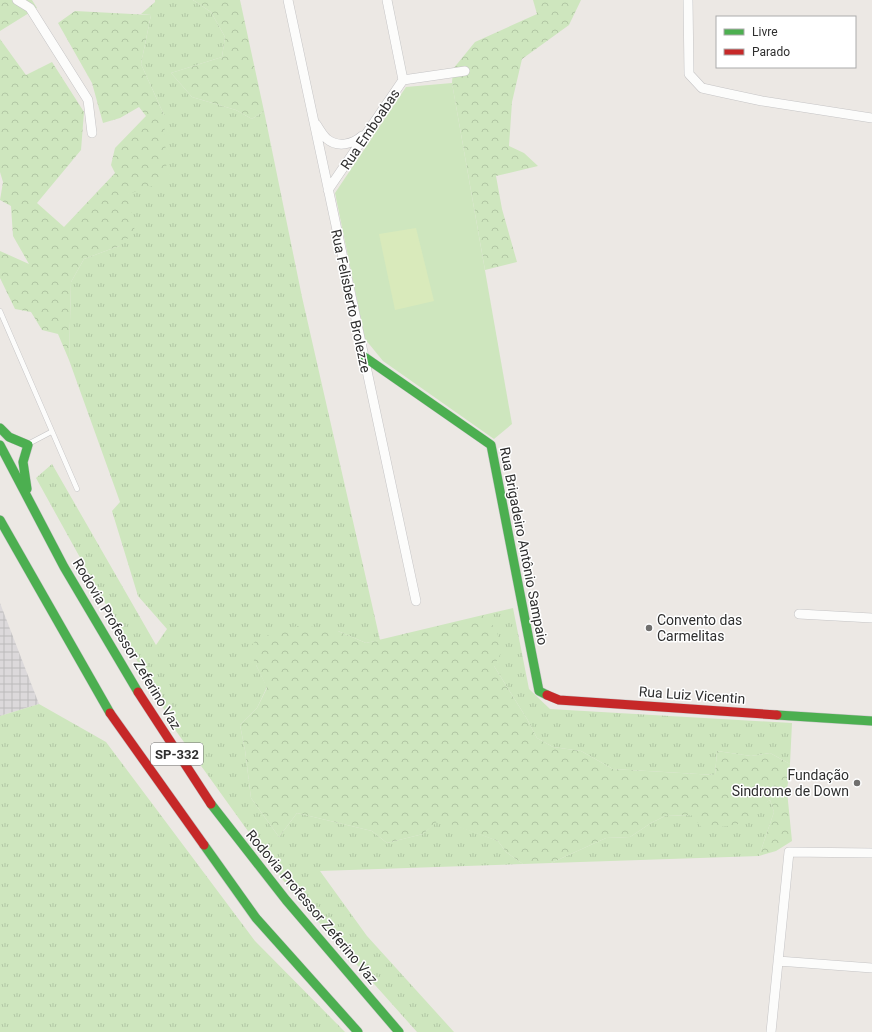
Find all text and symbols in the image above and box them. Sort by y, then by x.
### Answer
legend [716,16,856,68]
text: Livre [752,25,778,39]
text: Parado [752,45,790,59]
street label: Rua Emboabas [337,86,403,172]
street label: Rua Felisberto Brolezze [328,228,374,374]
street label: Rua Brigadeiro Antônio Sampaio [497,446,551,646]
street label: Rodovia Professor Zeferino Vaz [70,556,184,732]
place label: Convento das Carmelitas [657,612,742,644]
marker: Convento das Carmelitas [644,623,654,633]
street label: Rua Luiz Vicentin [638,683,746,707]
road number: SP-332 [151,743,203,765]
place label: Fundação Sindrome de Down [732,767,849,799]
marker: Fundação Sindrome de Down [852,778,862,788]
street label: Rodovia Professor Zeferino Vaz [243,827,381,987]

